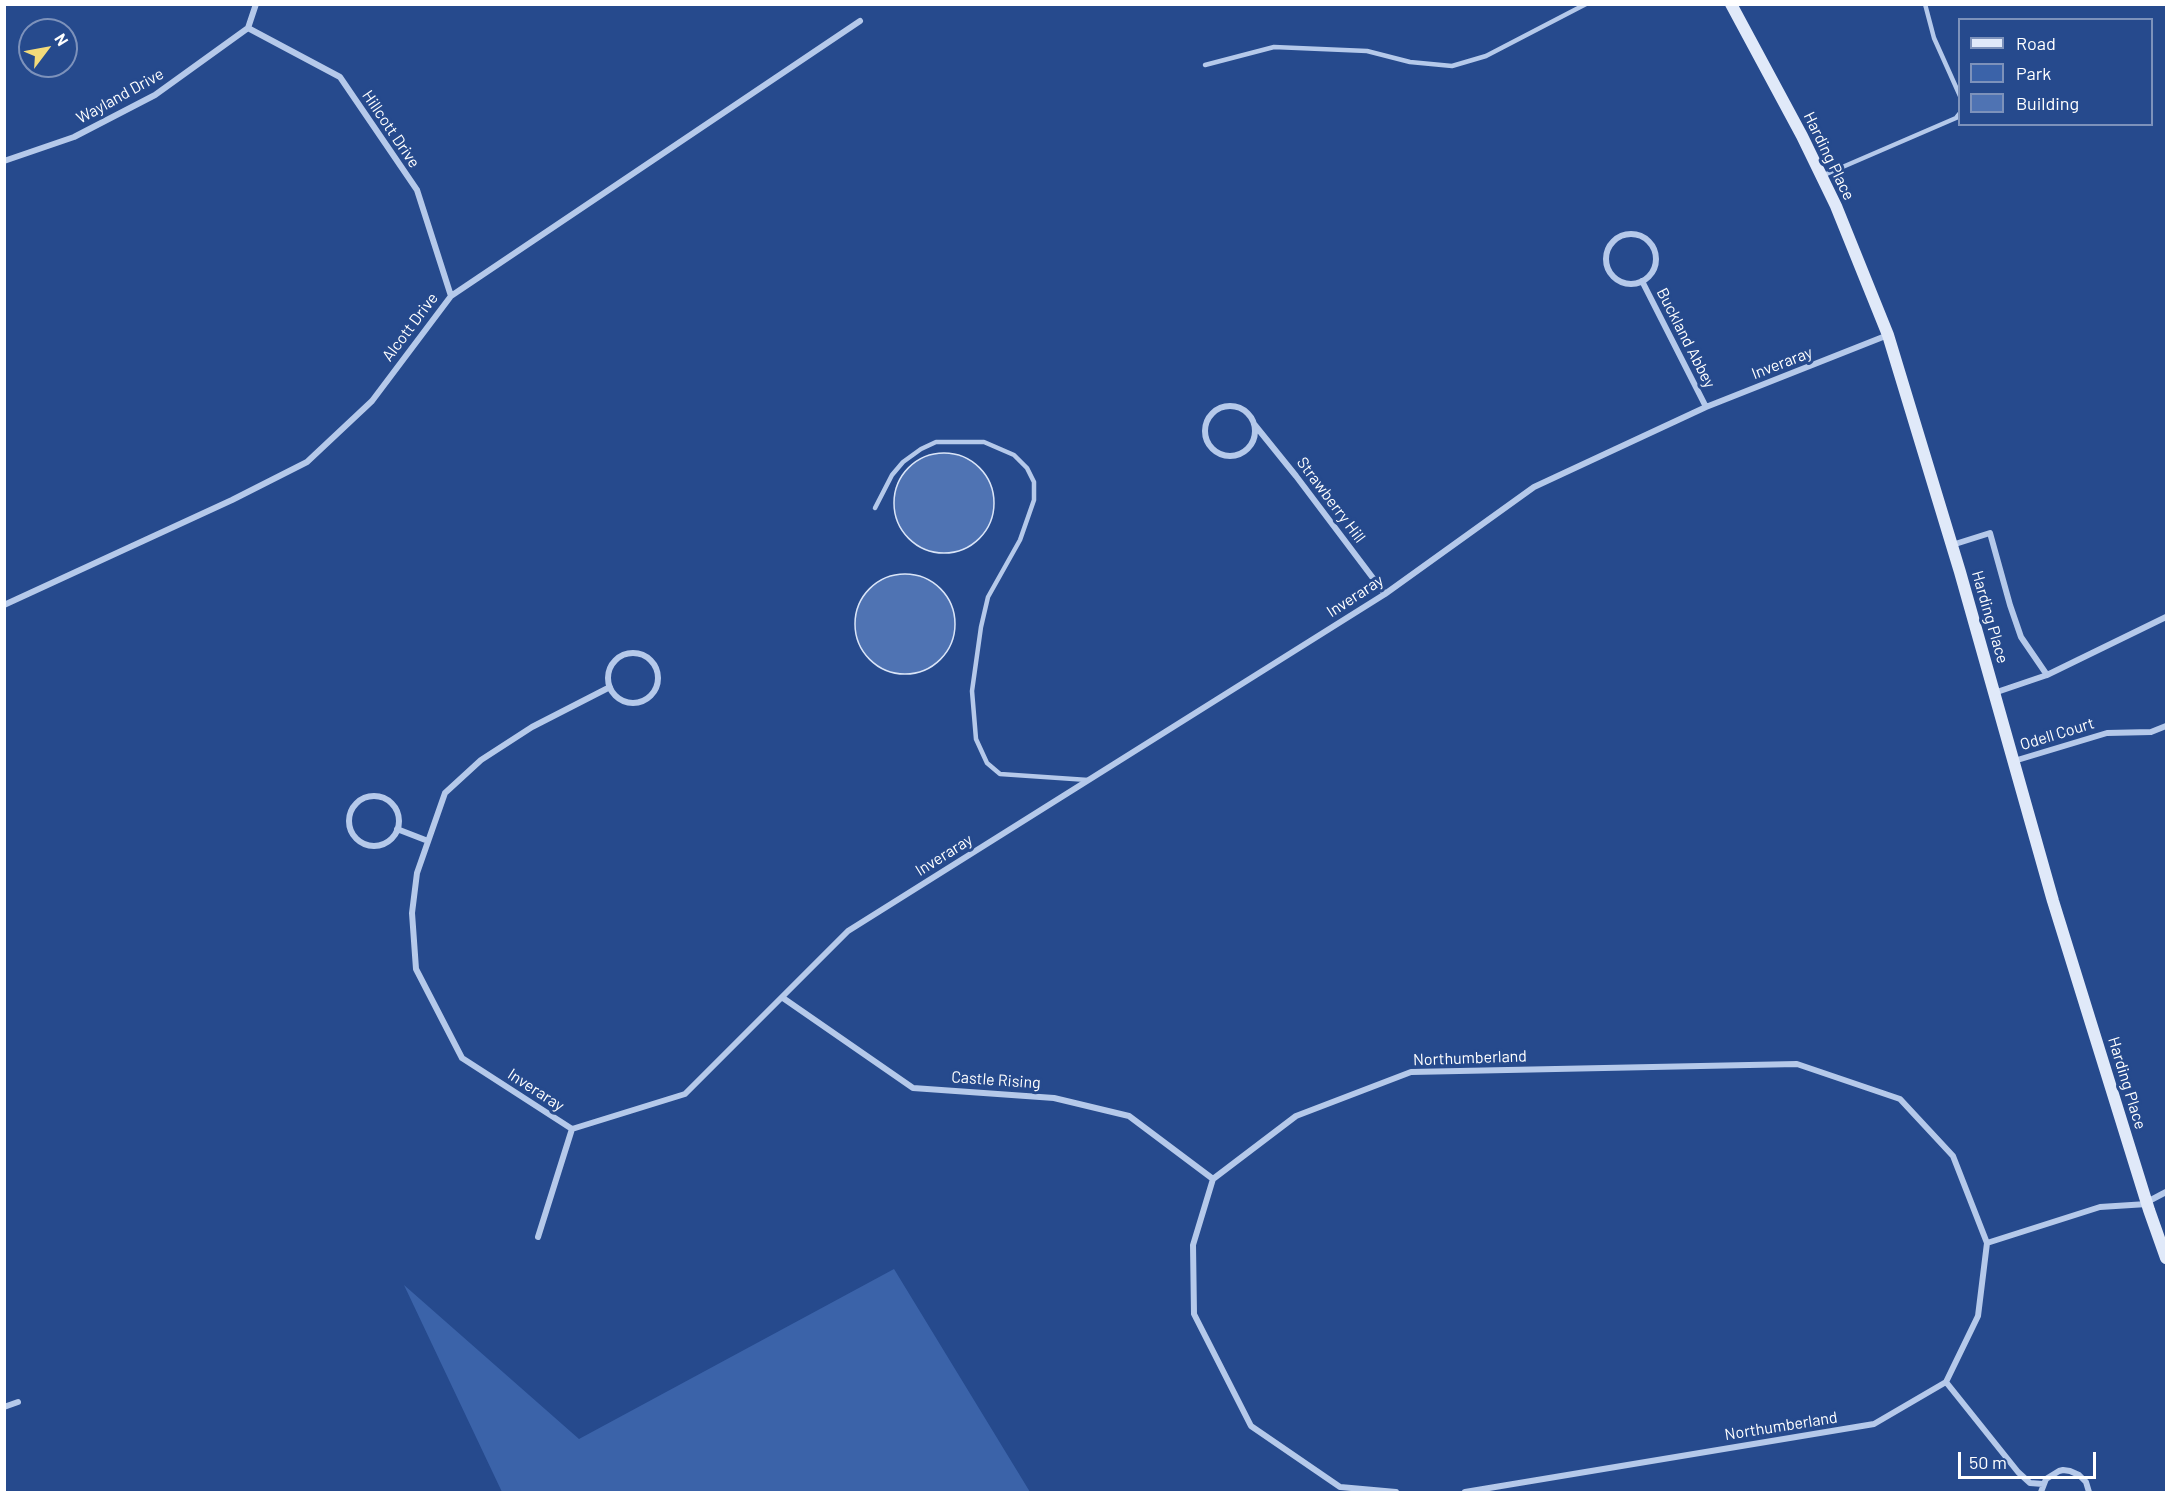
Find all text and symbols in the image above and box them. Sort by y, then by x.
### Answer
north arrow [18,18,78,78]
legend [1958,18,2153,126]
text: N [51,30,73,49]
text: Road [2016,32,2056,54]
text: Park [2016,62,2051,84]
street label: Wayland Drive [73,64,167,128]
street label: Hillcott Drive [358,87,424,171]
text: Building [2016,92,2079,114]
street label: Harding Place [1799,109,1859,203]
street label: Buckland Abbey [1653,285,1719,391]
street label: Alcott Drive [378,289,442,365]
street label: Inveraray [1749,343,1815,383]
street label: Strawberry Hill [1293,453,1369,547]
street label: Harding Place [1968,568,2012,666]
street label: Inveraray [1323,571,1387,621]
street label: Odell Court [2018,714,2096,754]
street label: Inveraray [912,830,976,880]
street label: Harding Place [2104,1034,2150,1132]
street label: Northumberland [1413,1046,1527,1070]
street label: Inveraray [504,1065,568,1115]
street label: Castle Rising [951,1067,1041,1093]
street label: Northumberland [1723,1408,1839,1444]
scale bar [1961,1440,2099,1478]
text: 50 m [1969,1451,2007,1473]

